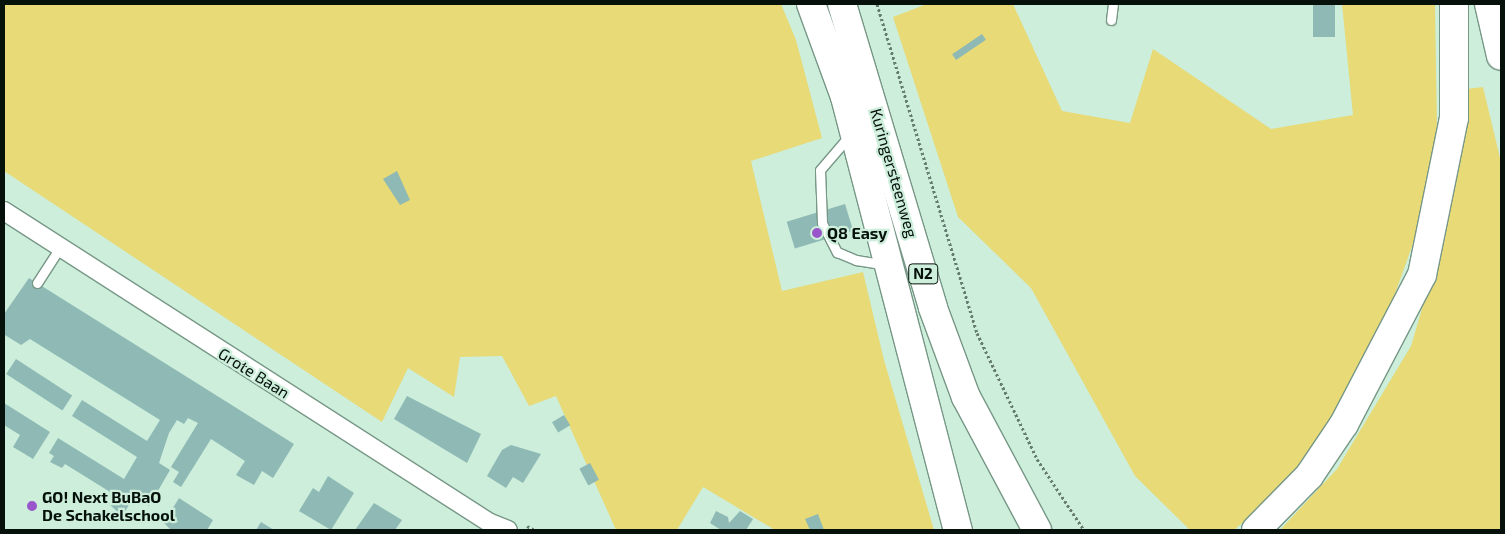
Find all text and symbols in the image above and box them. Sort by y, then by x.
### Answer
street label: Kuringersteenweg [866,106,922,240]
place label: Q8 Easy [827,223,887,243]
marker: Q8 Easy [811,227,823,239]
road number: N2 [908,262,938,286]
street label: Grote Baan [215,344,293,402]
place label: GO! Next BuBaO De Schakelschool [42,487,175,525]
marker: GO! Next BuBaO De Schakelschool [26,500,38,512]

